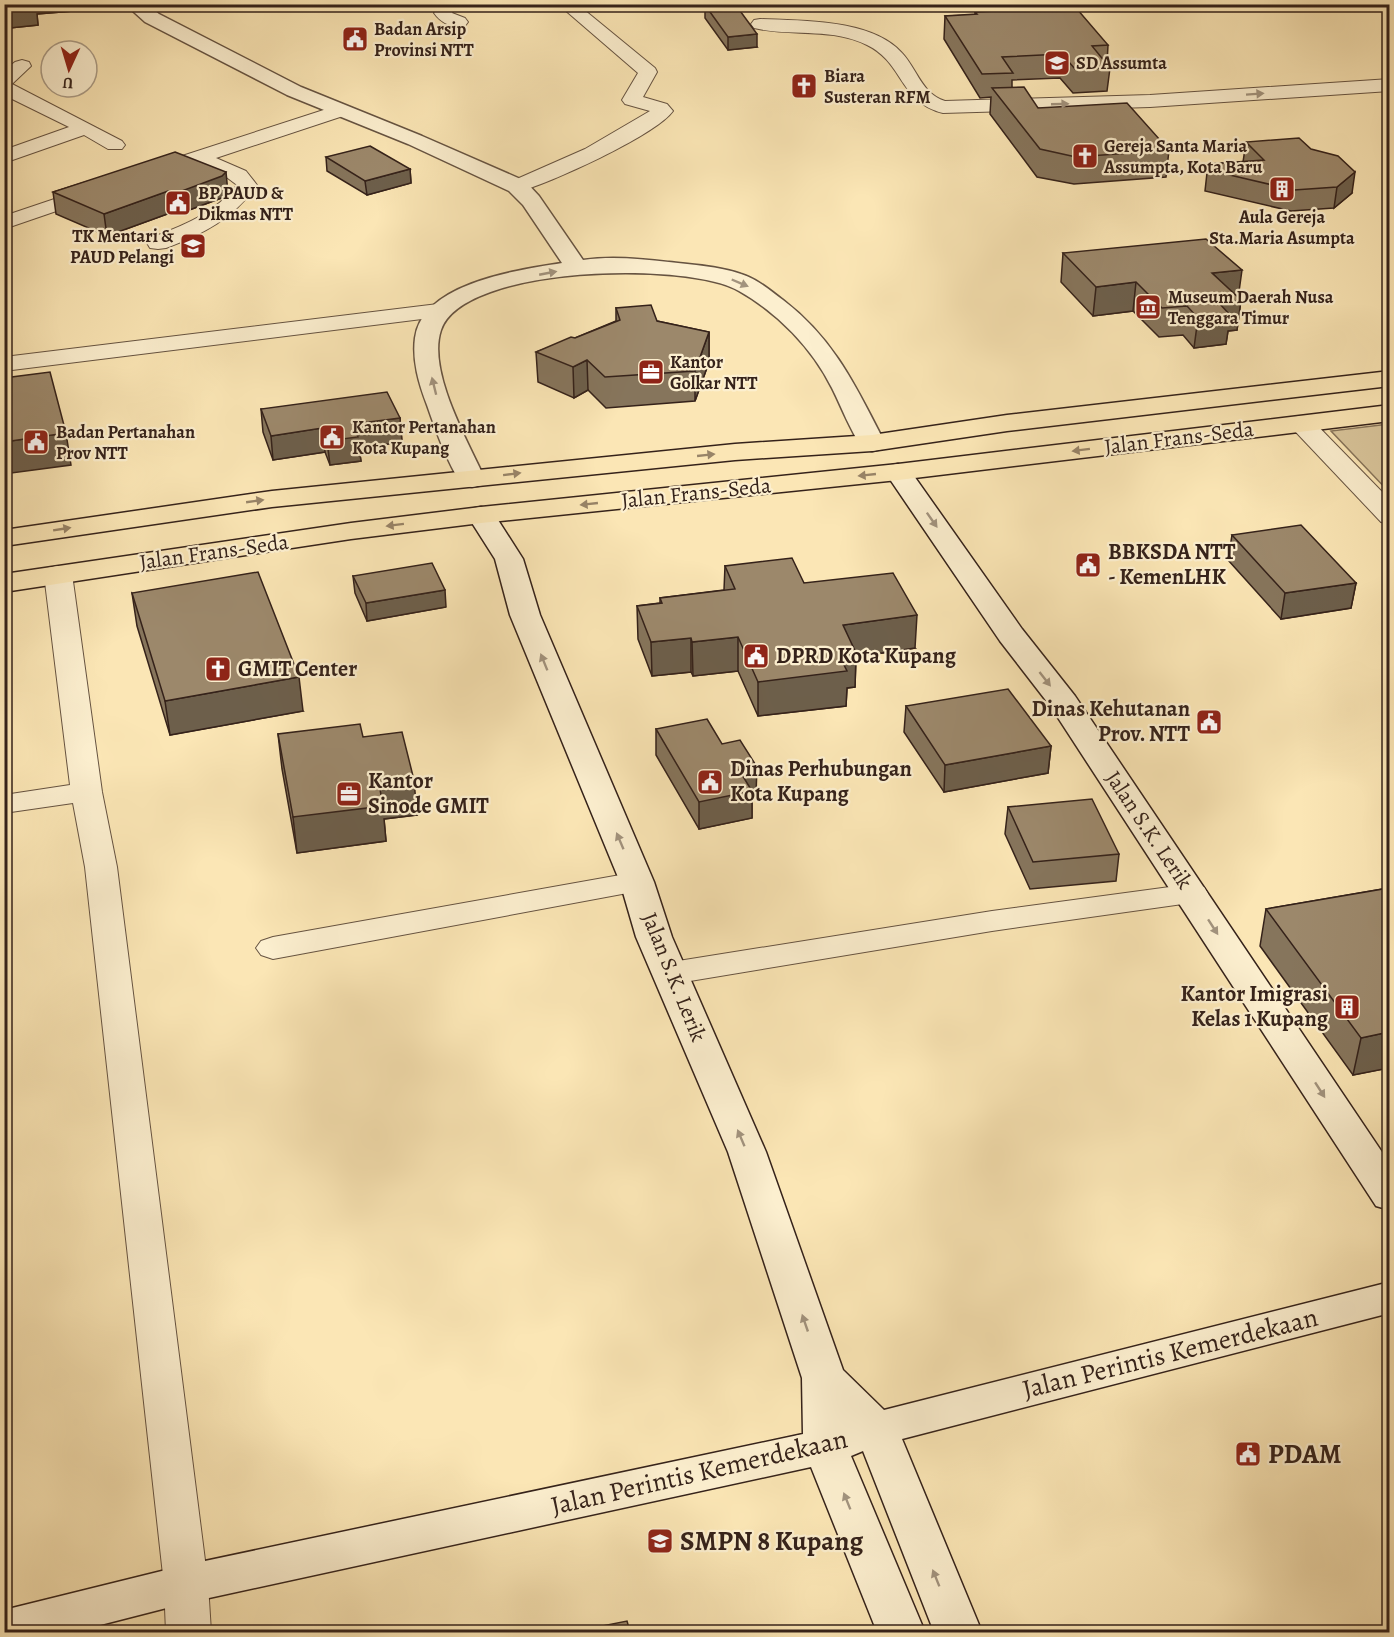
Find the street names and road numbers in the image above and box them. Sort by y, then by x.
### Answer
street label: Jalan Frans-Seda [1102,414,1256,462]
street label: Jalan Frans-Seda [620,470,773,516]
street label: Jalan Frans-Seda [137,527,291,577]
street label: Jalan S.K. Lerik [1098,765,1200,895]
street label: Jalan S.K. Lerik [634,908,714,1046]
street label: Jalan Perintis Kemerdekaan [1018,1299,1322,1407]
street label: Jalan Perintis Kemerdekaan [547,1420,851,1524]

